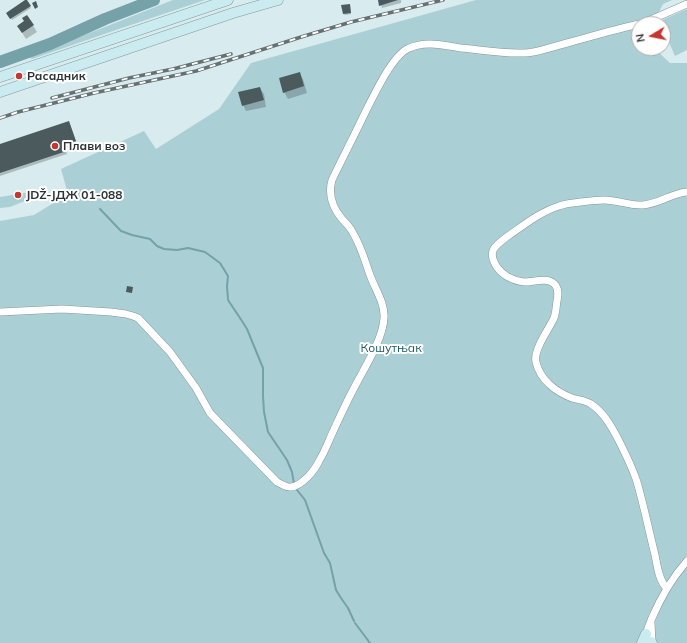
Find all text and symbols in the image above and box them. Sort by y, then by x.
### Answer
north arrow [631,16,671,56]
text: N [633,33,648,43]
place label: Расадник [27,69,85,83]
marker: Расадник [14,71,24,81]
place label: Плави воз [63,139,125,153]
marker: Плави воз [50,141,60,151]
place label: JDŽ-JДЖ 01-088 [26,188,123,202]
marker: JDŽ-JДЖ 01-088 [13,190,23,200]
park label: Кошутњак [360,341,422,355]

